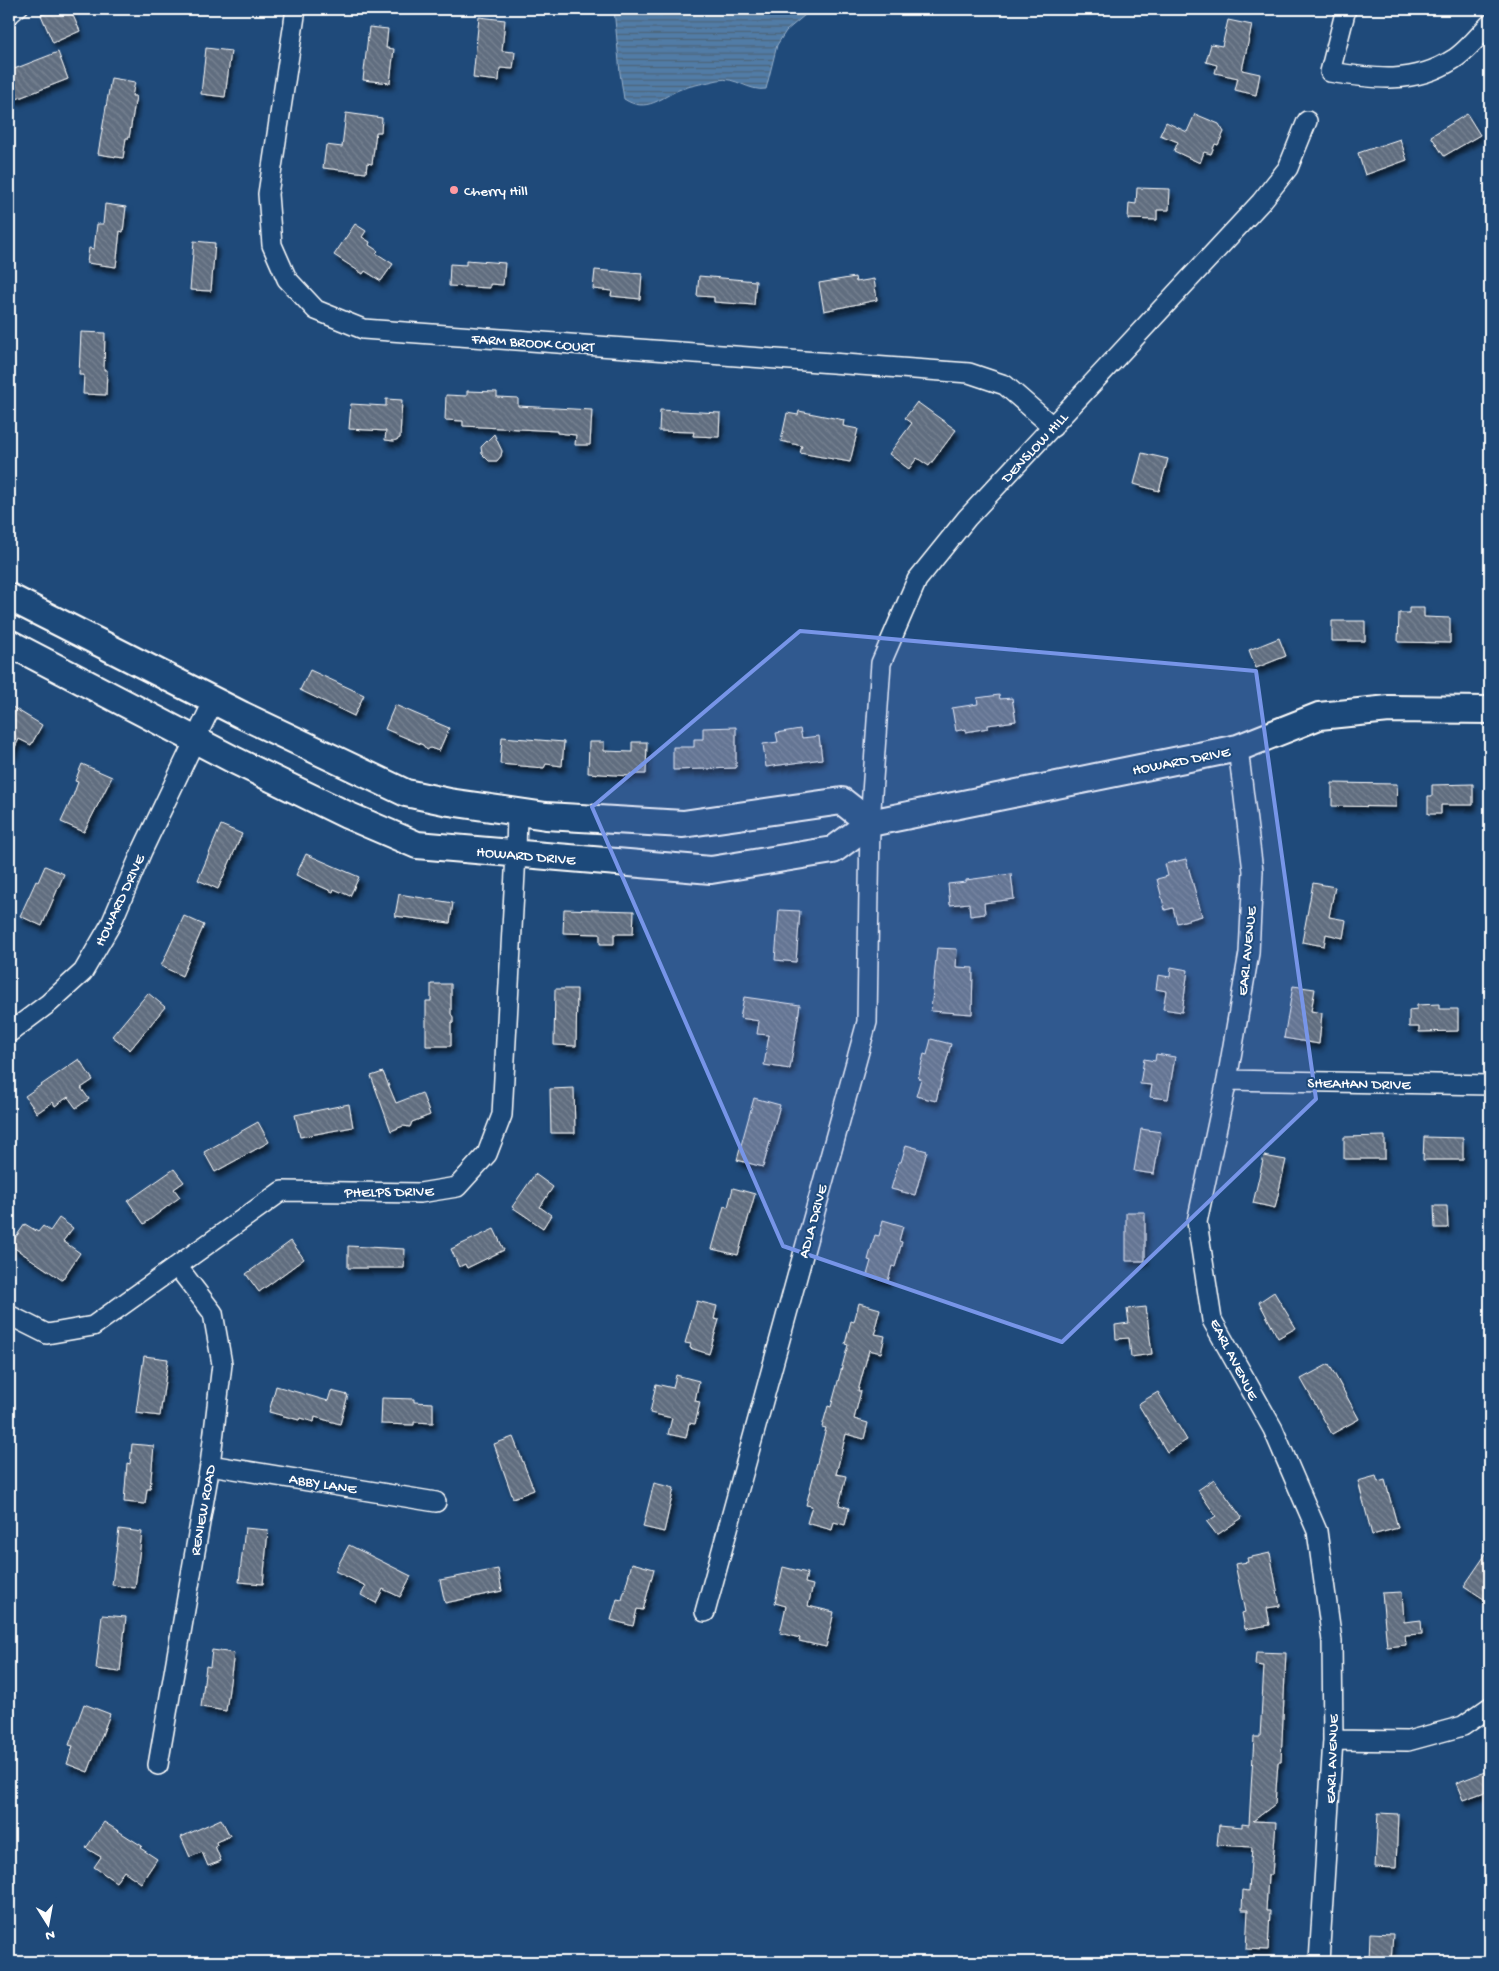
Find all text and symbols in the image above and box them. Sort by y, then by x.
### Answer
place label: Cherry Hill [464,183,528,201]
marker: Cherry Hill [448,184,460,196]
street label: FARM BROOK COURT [470,331,596,357]
street label: DENSLOW HILL [998,409,1073,488]
street label: HOWARD DRIVE [1131,744,1232,780]
street label: HOWARD DRIVE [476,844,577,870]
street label: HOWARD DRIVE [92,851,150,950]
street label: EARL AVENUE [1234,905,1262,997]
street label: SHEAHAN DRIVE [1307,1075,1411,1095]
street label: ADLA DRIVE [795,1182,833,1260]
street label: PHELPS DRIVE [343,1183,435,1203]
street label: EARL AVENUE [1205,1316,1262,1404]
street label: RENIEW ROAD [187,1463,221,1557]
street label: ABBY LANE [288,1471,358,1499]
street label: EARL AVENUE [1322,1713,1344,1804]
north arrow [22,1898,72,1948]
text: N [44,1925,56,1944]

